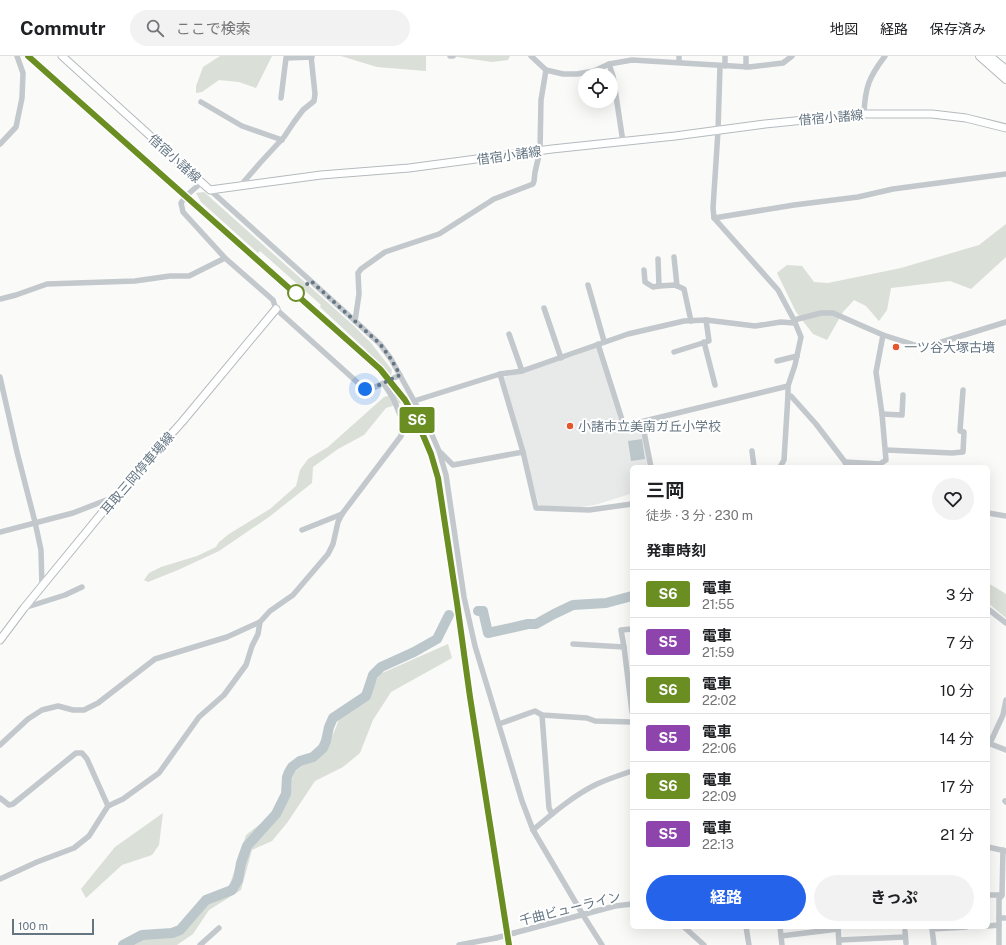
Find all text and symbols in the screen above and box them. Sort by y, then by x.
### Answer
search box [130,10,410,46]
text: Commutr [20,17,106,39]
icon: search [144,17,166,39]
text: ここで検索 [176,20,251,37]
text: 地図 [830,21,858,37]
text: 経路 [880,21,908,37]
text: 保存済み [930,21,986,37]
map controls [578,68,618,108]
button: locate [578,68,618,108]
street label: 借宿小諸線 [798,107,864,128]
street label: 借宿小諸線 [145,131,204,186]
street label: 借宿小諸線 [476,144,542,167]
unlabelled marker [287,284,305,302]
place label: 一ツ谷大塚古墳 [904,340,995,355]
marker: 一ツ谷大塚古墳 [891,342,901,352]
your location [355,379,375,399]
line badge: S6 [399,407,435,433]
text: S6 [408,412,426,428]
place label: 小諸市立美南ガ丘小学校 [578,419,721,434]
marker: 小諸市立美南ガ丘小学校 [565,421,575,431]
street label: 耳取三岡停車場線 [98,429,177,517]
button: heart [932,478,974,520]
text: 三岡 [646,479,684,501]
text: 徒歩 · 3 分 · 230 m [646,508,753,523]
text: 発車時刻 [646,542,706,559]
text: 電車 [702,579,732,596]
text: S6 [659,586,677,602]
text: 3 分 [946,586,974,603]
text: 21:55 [702,597,735,612]
text: 電車 [702,627,732,644]
text: S5 [658,634,678,650]
text: 7 分 [946,634,974,651]
text: 21:59 [702,645,734,660]
text: 電車 [702,675,732,692]
text: S6 [659,682,677,698]
text: 10 分 [940,682,974,699]
text: 22:02 [702,693,736,708]
text: 電車 [702,723,732,740]
text: S5 [658,730,678,746]
text: 14 分 [940,730,974,747]
text: 22:06 [702,741,736,756]
text: 電車 [702,771,732,788]
text: S6 [659,778,677,794]
text: 17 分 [940,778,974,795]
text: 22:09 [702,789,736,804]
text: 電車 [702,819,732,836]
text: S5 [658,826,678,842]
text: 21 分 [940,826,974,843]
text: 22:13 [702,837,734,852]
button: 経路 [646,875,806,921]
button: きっぷ [814,875,974,921]
street label: 千曲ビューライン [518,889,622,928]
scale bar [12,917,94,936]
text: 100 m [18,920,48,932]

